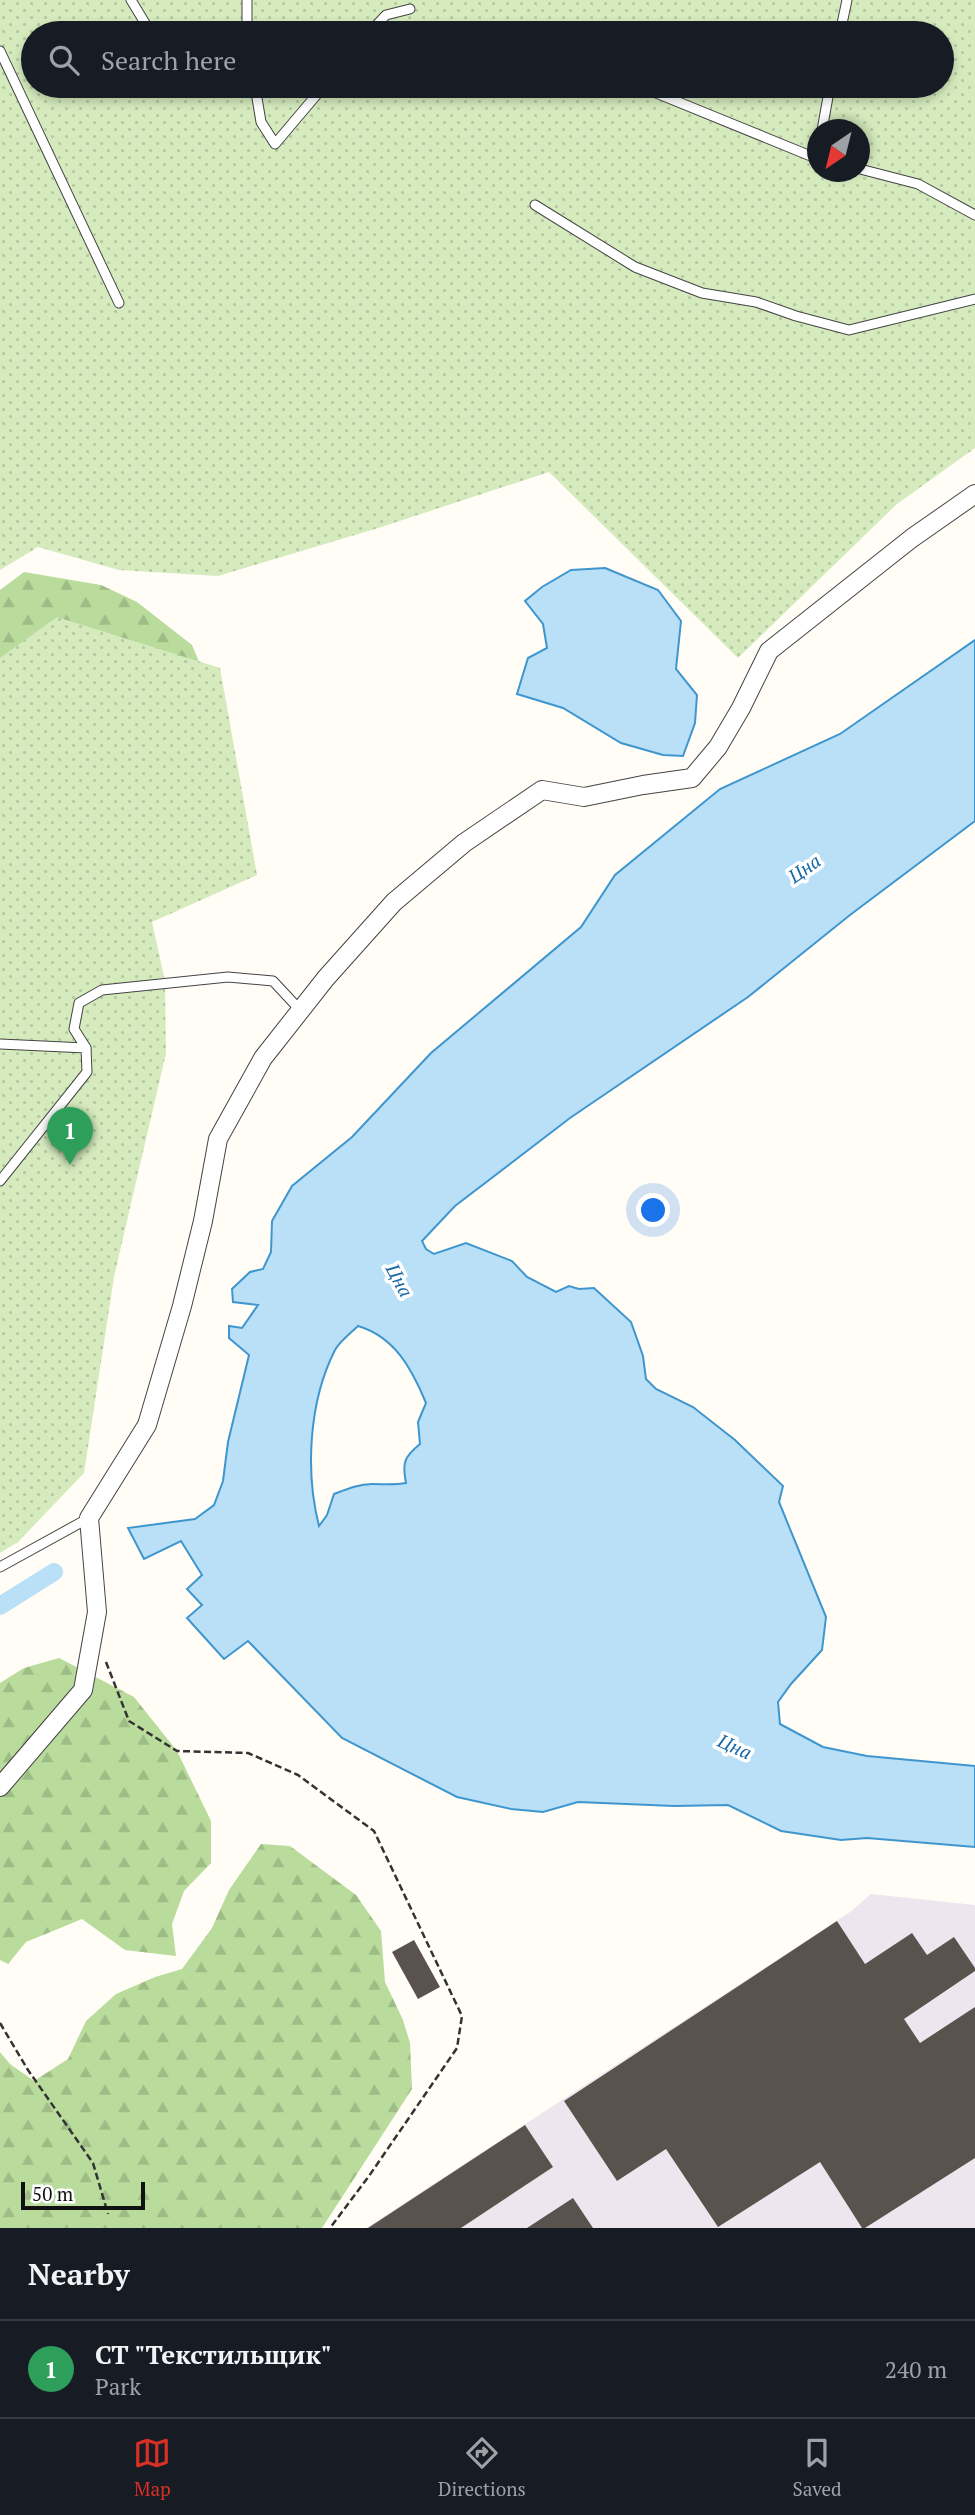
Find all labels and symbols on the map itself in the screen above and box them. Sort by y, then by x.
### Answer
north arrow [807,119,870,182]
water label: Цна [782,848,825,889]
pin: 1 [47,1107,93,1165]
your location [636,1193,670,1227]
water label: Цна [380,1258,419,1301]
water label: Цна [713,1727,756,1764]
scale bar [21,2179,145,2211]

